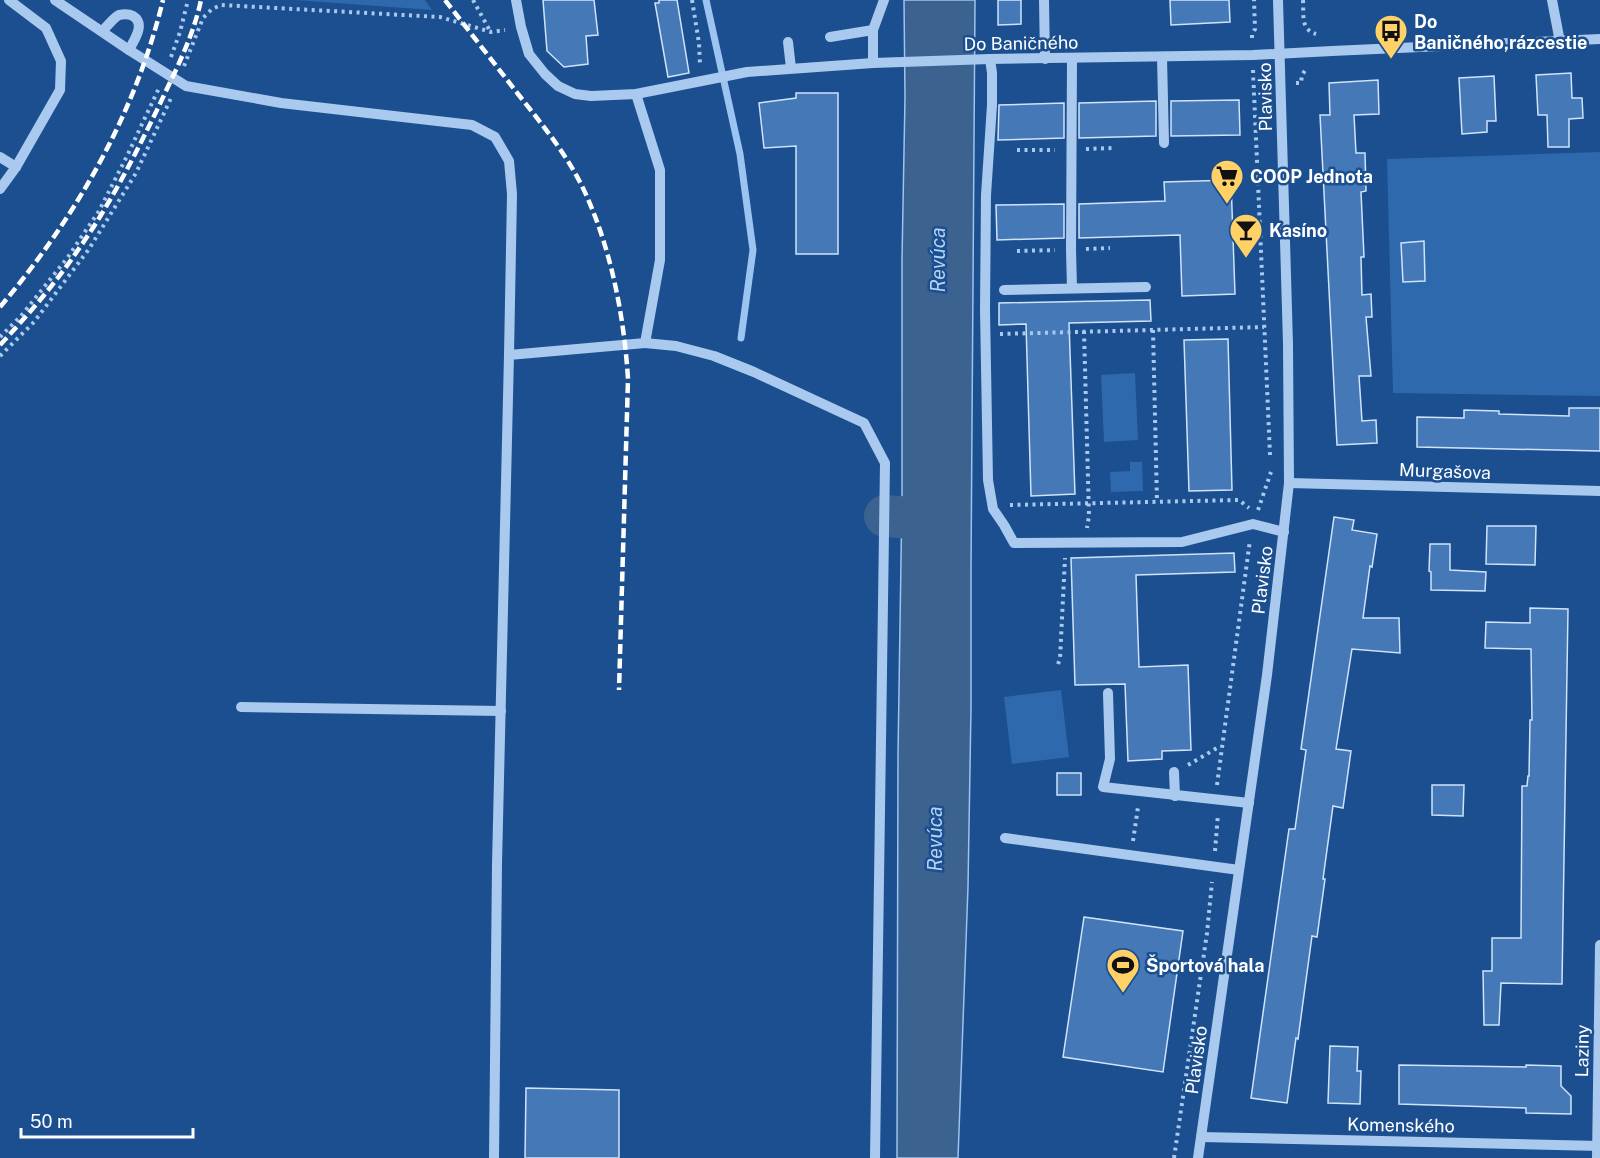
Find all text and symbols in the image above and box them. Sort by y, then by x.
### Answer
place label: Do Baničného,rázcestie [1414,11,1587,53]
bus stop icon: Do Baničného,rázcestie [1373,13,1409,60]
street label: Do Baničného [963,32,1079,54]
street label: Plavisko [1254,62,1276,132]
supermarket icon: COOP Jednota [1209,158,1245,205]
place label: COOP Jednota [1250,166,1373,187]
bar icon: Kasíno [1228,212,1264,259]
place label: Kasíno [1269,220,1327,241]
water label: Revúca [926,227,950,293]
street label: Murgašova [1399,459,1491,483]
street label: Plavisko [1247,544,1277,616]
water label: Revúca [923,806,947,872]
sports icon: Športová hala [1105,947,1141,994]
place label: Športová hala [1146,954,1264,976]
street label: Plavisko [1181,1024,1211,1096]
street label: Laziny [1571,1024,1593,1078]
scale bar [21,1101,194,1139]
text: 50 m [30,1111,73,1132]
street label: Komenského [1347,1114,1455,1136]

